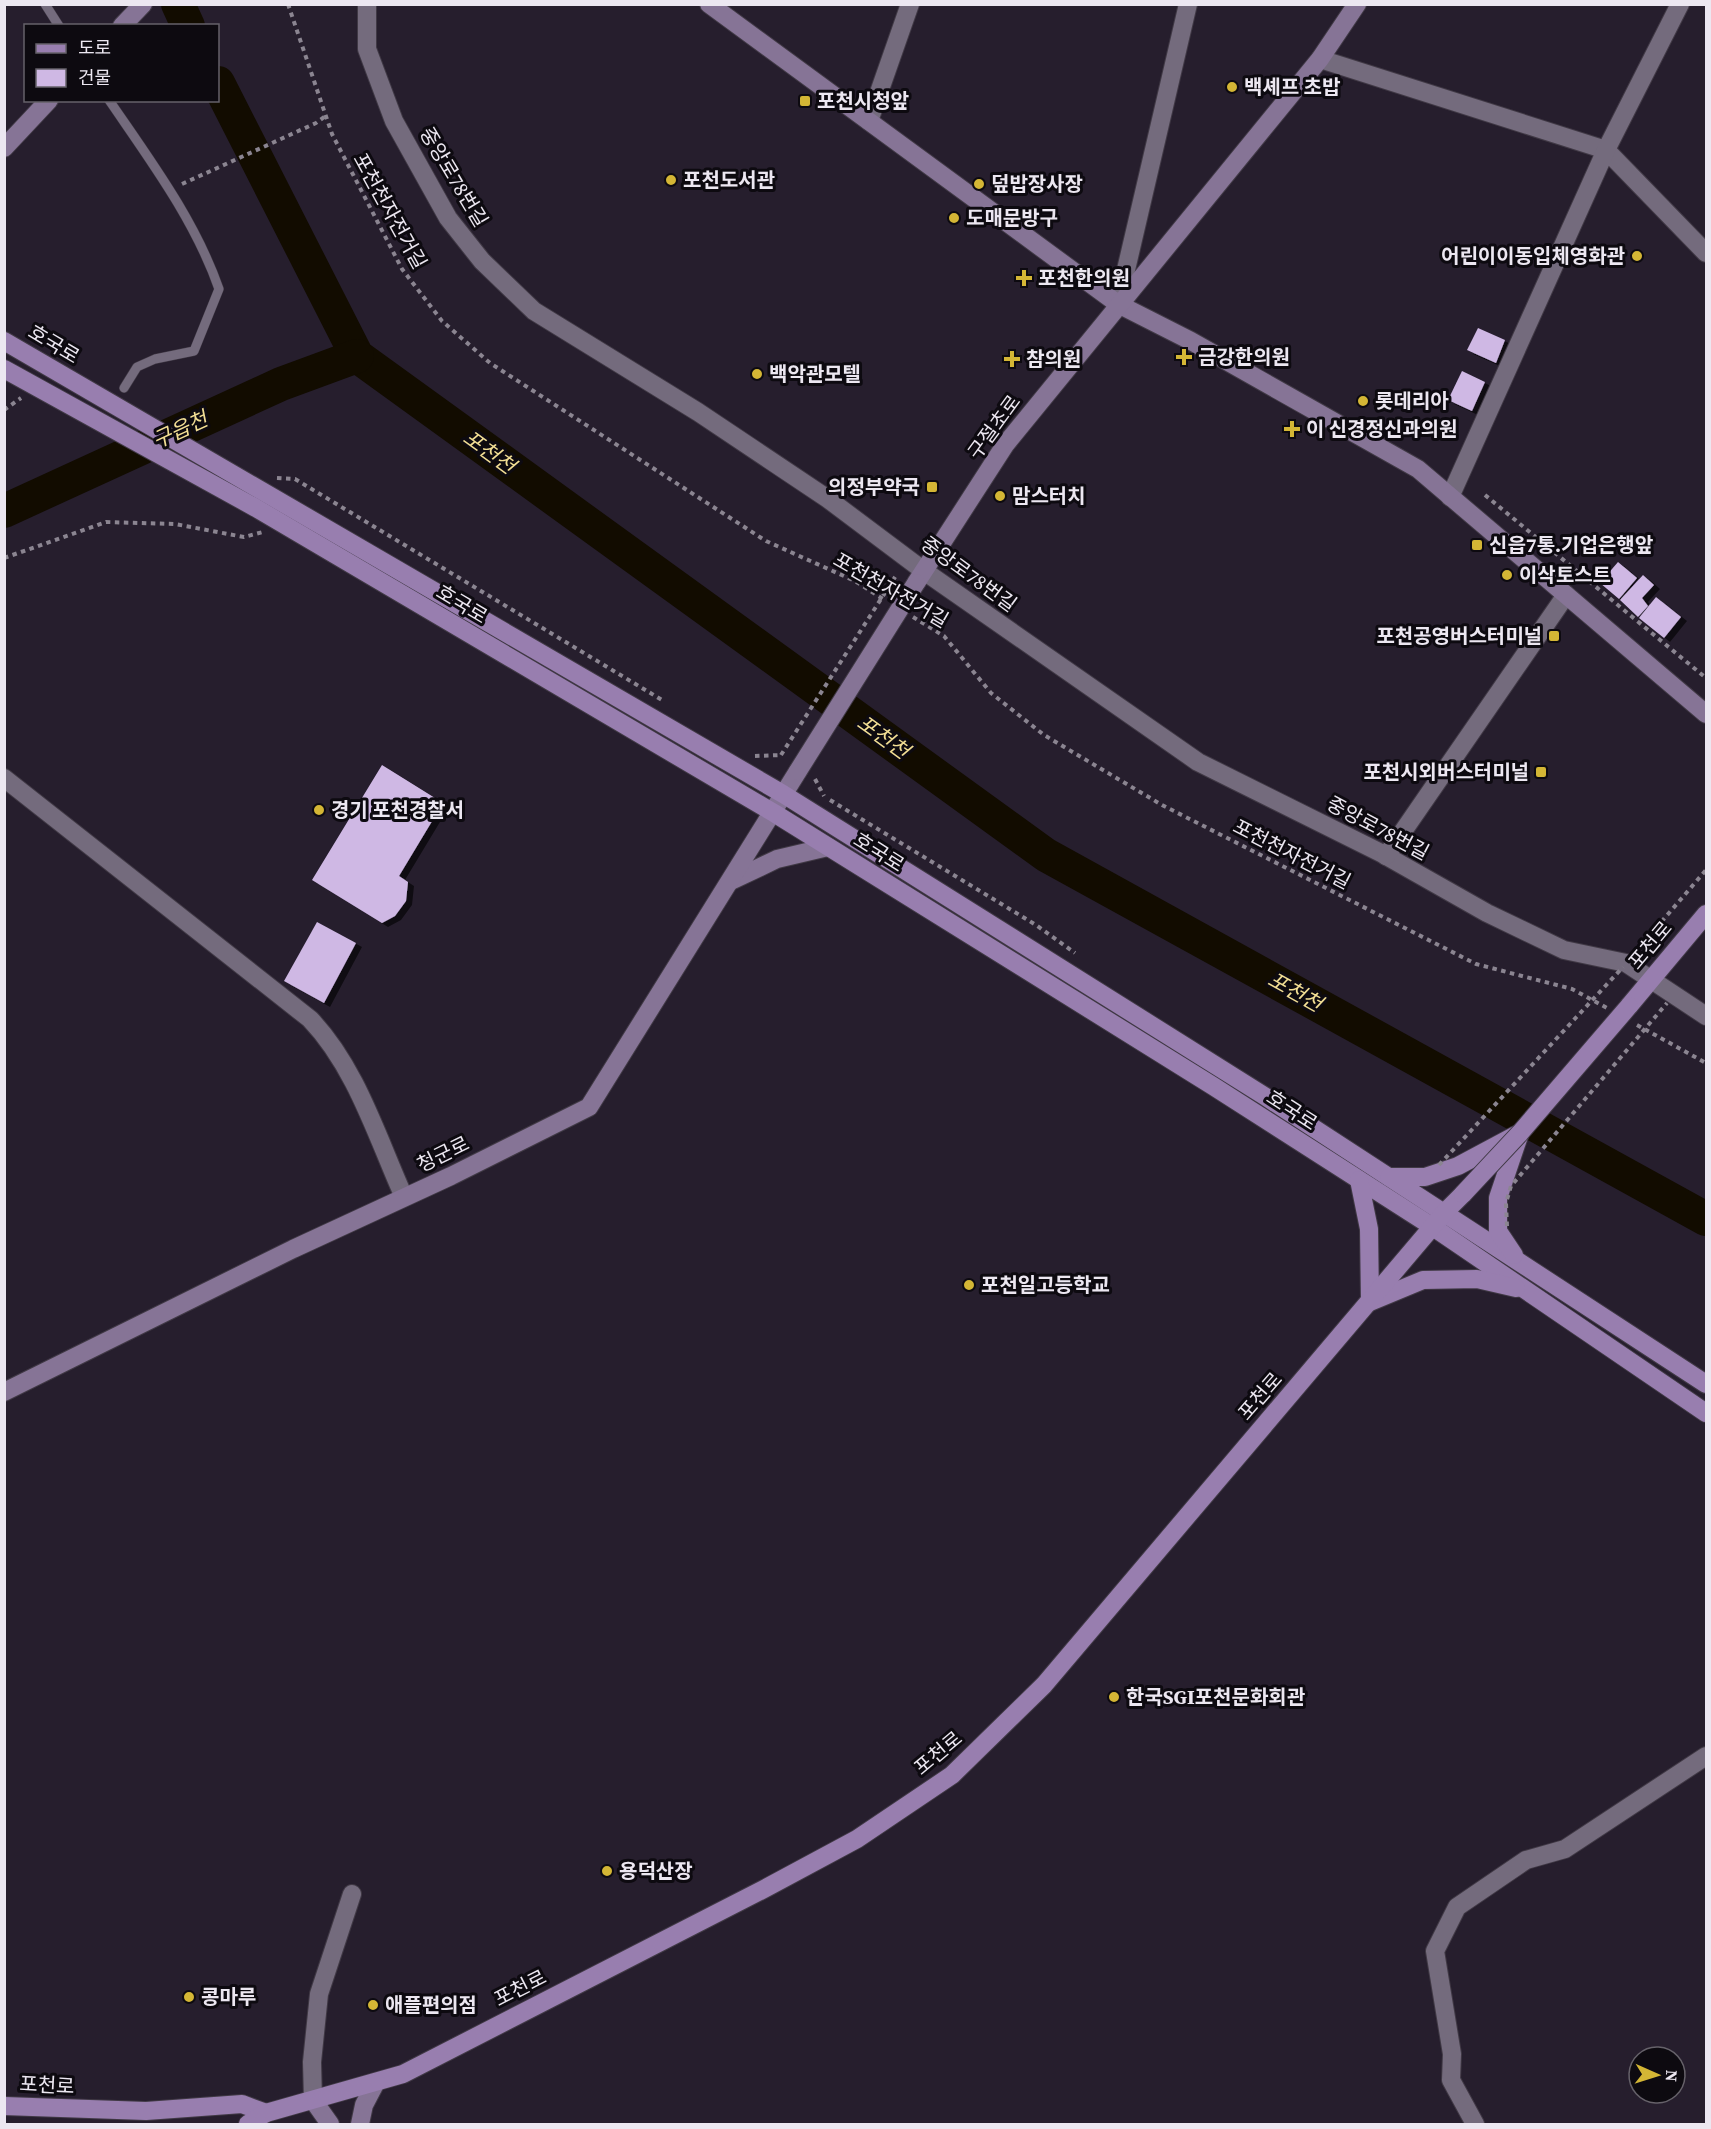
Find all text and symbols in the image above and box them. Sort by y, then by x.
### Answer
legend [24,24,219,102]
text: 도로 [78,35,111,60]
text: 건물 [78,65,111,90]
place label: 백셰프 초밥 [1244,73,1341,101]
marker: 백셰프 초밥 [1225,80,1239,94]
place label: 포천시청앞 [817,87,910,115]
marker: 포천시청앞 [798,94,812,108]
street label: 중앙로78번길 [413,122,495,232]
street label: 포천천자전거길 [347,148,433,274]
place label: 포천도서관 [683,166,776,194]
place label: 덮밥장사장 [991,170,1083,198]
marker: 포천도서관 [664,173,678,187]
marker: 덮밥장사장 [972,177,986,191]
place label: 도매문방구 [966,204,1058,232]
marker: 도매문방구 [947,211,961,225]
place label: 어린이이동입체영화관 [1441,242,1626,270]
marker: 어린이이동입체영화관 [1630,249,1644,263]
place label: 포천한의원 [1038,264,1130,292]
marker: 포천한의원 [1015,269,1033,287]
street label: 호국로 [23,318,85,370]
place label: 금강한의원 [1198,343,1290,371]
place label: 참의원 [1026,345,1081,373]
marker: 금강한의원 [1175,348,1193,366]
marker: 참의원 [1003,350,1021,368]
place label: 백악관모텔 [769,360,861,388]
marker: 백악관모텔 [750,367,764,381]
place label: 롯데리아 [1375,387,1449,415]
street label: 구절초로 [961,389,1027,465]
marker: 롯데리아 [1356,394,1370,408]
water label: 구읍천 [147,403,215,455]
place label: 이 신경정신과의원 [1306,415,1457,443]
marker: 이 신경정신과의원 [1283,420,1301,438]
water label: 포천천 [457,423,523,482]
place label: 의정부약국 [828,473,920,501]
marker: 의정부약국 [925,480,939,494]
place label: 맘스터치 [1012,482,1086,510]
marker: 맘스터치 [993,489,1007,503]
street label: 중앙로78번길 [915,530,1023,618]
place label: 신읍7통.기업은행앞 [1489,531,1654,559]
marker: 신읍7통.기업은행앞 [1470,538,1484,552]
street label: 포천천자전거길 [828,546,954,634]
place label: 이삭토스트 [1519,561,1611,589]
marker: 이삭토스트 [1500,568,1514,582]
street label: 호국로 [431,578,493,630]
place label: 포천공영버스터미널 [1376,622,1542,650]
marker: 포천공영버스터미널 [1547,629,1561,643]
water label: 포천천 [851,708,917,767]
place label: 포천시외버스터미널 [1363,758,1529,786]
marker: 포천시외버스터미널 [1534,765,1548,779]
street label: 중앙로78번길 [1322,789,1434,867]
place label: 경기 포천경찰서 [331,796,464,824]
marker: 경기 포천경찰서 [312,803,326,817]
street label: 포천천자전거길 [1228,812,1356,896]
street label: 호국로 [848,826,910,878]
street label: 포천로 [1622,915,1678,975]
water label: 포천천 [1263,965,1330,1020]
street label: 호국로 [1261,1083,1323,1137]
street label: 청군로 [412,1129,474,1179]
place label: 포천일고등학교 [981,1271,1110,1299]
marker: 포천일고등학교 [962,1278,976,1292]
street label: 포천로 [1231,1366,1289,1426]
place label: 한국SGI포천문화회관 [1126,1683,1306,1711]
marker: 한국SGI포천문화회관 [1107,1690,1121,1704]
street label: 포천로 [908,1725,968,1781]
place label: 용덕산장 [619,1857,693,1885]
marker: 용덕산장 [600,1864,614,1878]
street label: 포천로 [489,1963,551,2013]
place label: 콩마루 [201,1983,256,2011]
marker: 콩마루 [182,1990,196,2004]
place label: 애플편의점 [385,1991,477,2019]
marker: 애플편의점 [366,1998,380,2012]
north arrow [1627,2045,1687,2105]
text: N [1661,2069,1683,2083]
street label: 포천로 [19,2070,75,2100]

